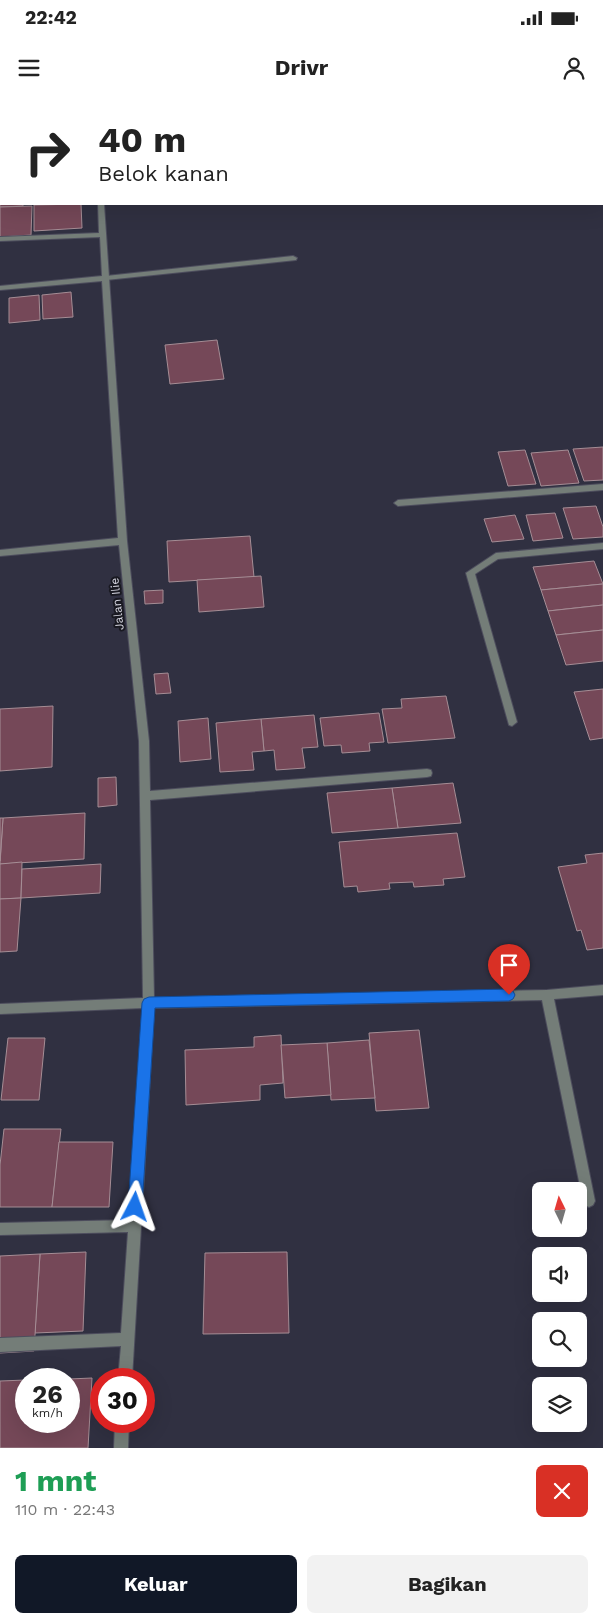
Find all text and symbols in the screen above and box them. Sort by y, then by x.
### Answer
text: 22:42 [25,6,77,29]
icon: menu [15,54,43,82]
icon: person [560,54,588,82]
text: Drivr [275,55,328,80]
text: 40 m [98,119,186,161]
icon: right [15,120,80,185]
text: Belok kanan [98,161,229,186]
street label: Jalan Ilie [107,577,127,631]
pin [488,944,530,995]
icon: arrive [495,951,523,979]
position arrow [108,1180,160,1232]
north arrow [532,1182,588,1238]
map controls [532,1182,587,1432]
button: sound [532,1247,587,1302]
button: search [532,1312,587,1367]
speed limit sign: 30 [90,1368,155,1433]
button: layers [532,1377,587,1432]
text: 26 [32,1380,63,1409]
text: km/h [32,1406,63,1420]
text: 1 mnt [15,1463,96,1498]
button: close [536,1465,588,1517]
text: 110 m · 22:43 [15,1500,115,1519]
button: Keluar [15,1555,297,1613]
button: Bagikan [307,1555,588,1613]

